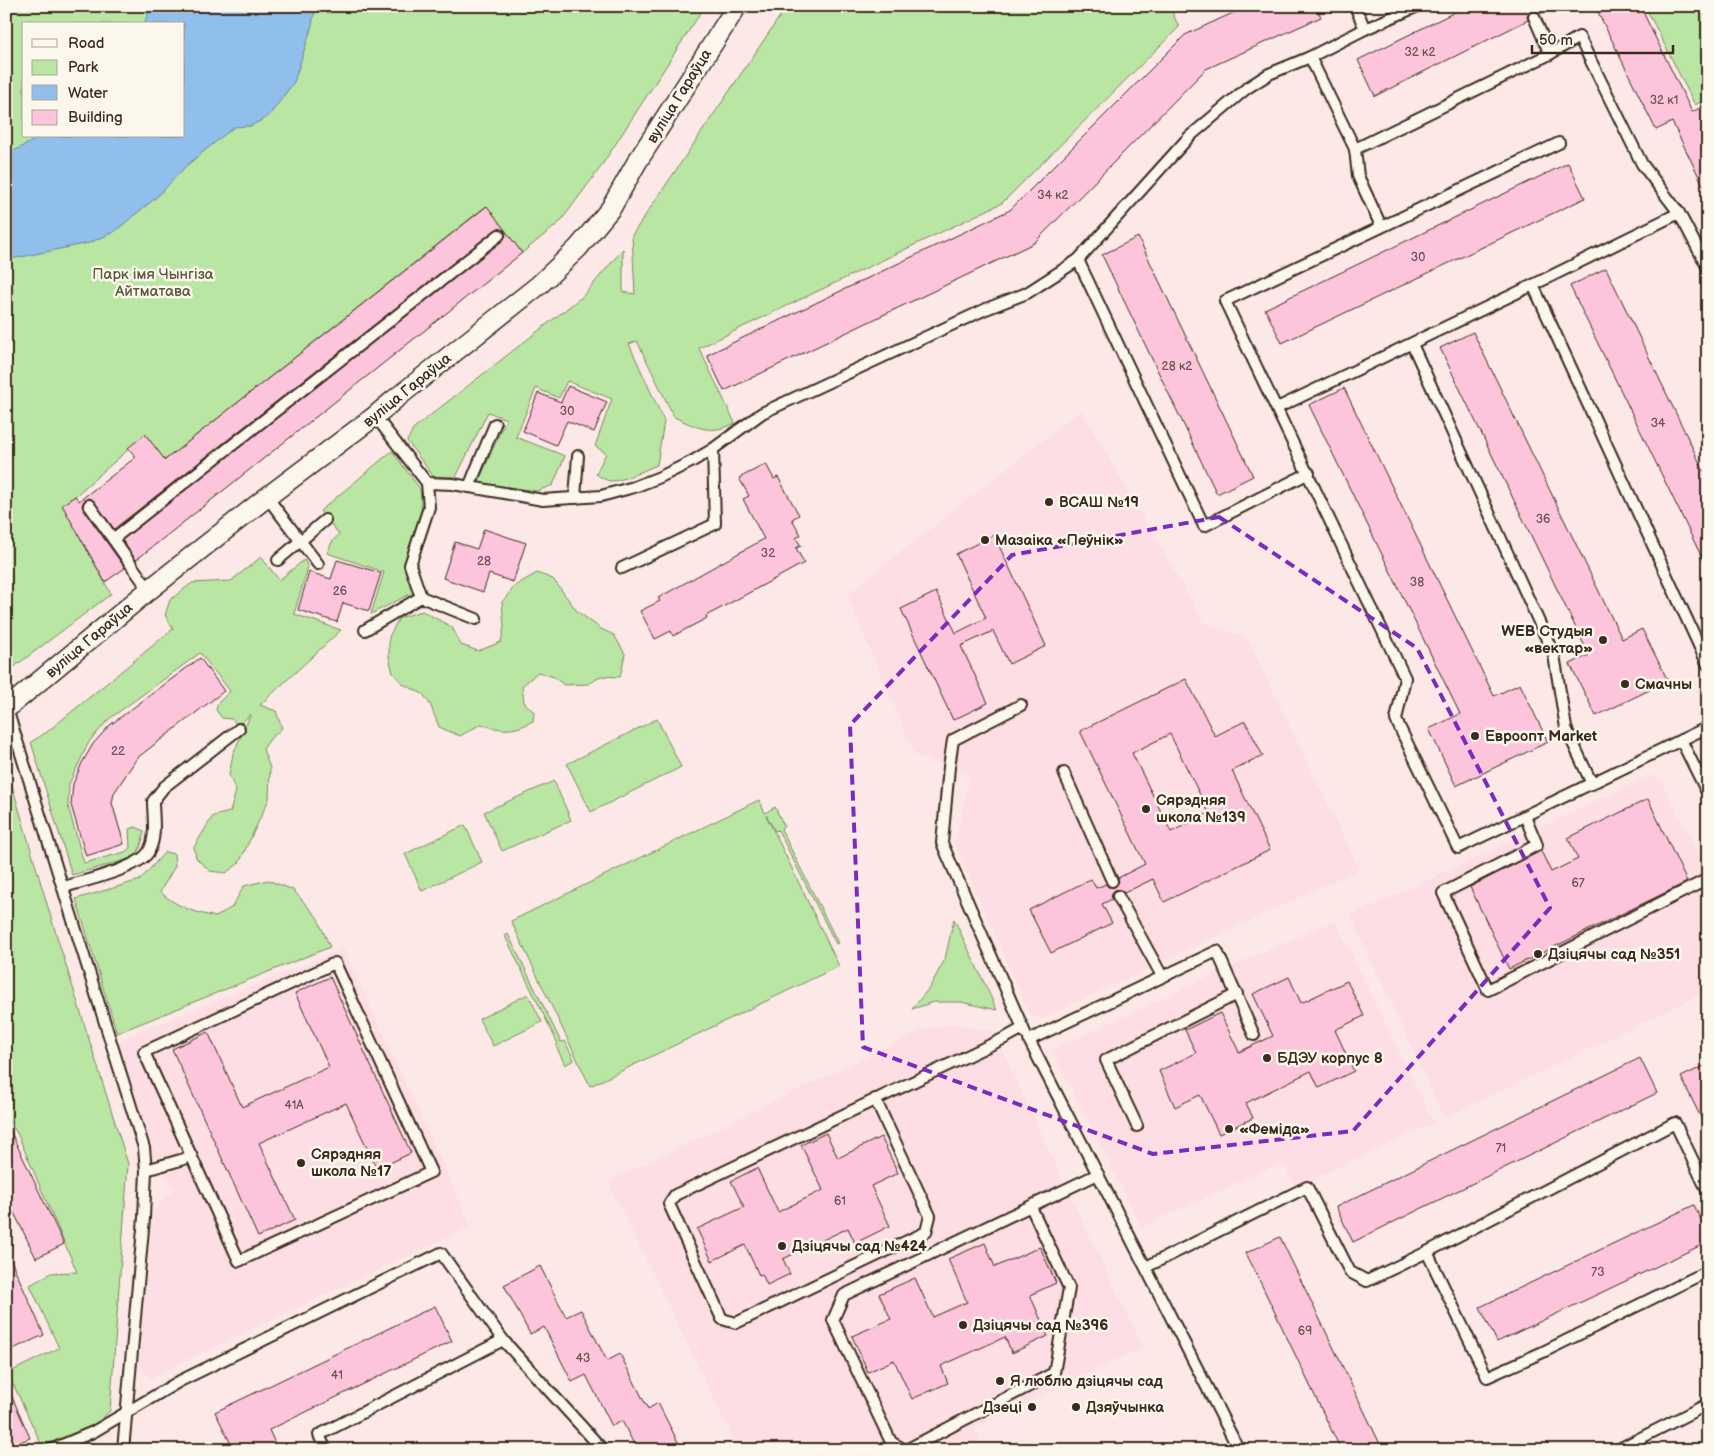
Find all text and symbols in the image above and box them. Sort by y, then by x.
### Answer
legend [22,22,185,138]
scale bar [1532,22,1673,54]
text: 50 m [1539,31,1573,50]
text: Road [68,34,104,53]
street label: вуліца Гараўца [643,45,716,147]
house number: 32 к2 [1404,45,1436,60]
text: Park [68,58,99,77]
text: Water [68,84,108,103]
house number: 32 к1 [1650,93,1678,108]
text: Building [68,108,123,127]
house number: 34 к2 [1037,188,1069,203]
house number: 30 [1411,250,1425,265]
park label: Парк імя Чынгіза Айтматава [92,265,214,301]
street label: вуліца Гараўца [359,349,455,432]
house number: 28 к2 [1162,359,1192,374]
house number: 30 [560,404,574,419]
house number: 34 [1651,416,1666,431]
place label: ВСАШ №19 [1059,493,1139,512]
marker: ВСАШ №19 [1043,496,1055,508]
house number: 36 [1536,512,1550,527]
place label: Мазаіка «Пеўнік» [995,531,1124,550]
marker: Мазаіка «Пеўнік» [979,534,991,546]
house number: 32 [761,546,775,561]
house number: 28 [477,554,491,569]
house number: 38 [1410,575,1424,590]
house number: 26 [333,584,347,599]
street label: вуліца Гараўца [42,598,137,682]
place label: WEB Студыя «вектар» [1501,622,1593,658]
marker: WEB Студыя «вектар» [1597,634,1609,646]
place label: Смачны [1635,675,1692,694]
marker: Смачны [1619,678,1631,690]
place label: Евроопт Market [1485,727,1597,746]
marker: Евроопт Market [1469,730,1481,742]
house number: 22 [111,744,125,759]
place label: Сярэдняя школа №139 [1156,791,1246,827]
marker: Сярэдняя школа №139 [1140,803,1152,815]
house number: 67 [1571,876,1585,891]
place label: Дзіцячы сад №351 [1548,945,1680,964]
marker: Дзіцячы сад №351 [1532,948,1544,960]
place label: БДЭУ корпус 8 [1277,1049,1383,1068]
marker: БДЭУ корпус 8 [1261,1052,1273,1064]
house number: 41А [284,1098,304,1113]
place label: «Феміда» [1239,1120,1310,1139]
marker: «Феміда» [1223,1123,1235,1135]
house number: 71 [1496,1141,1506,1156]
place label: Сярэдняя школа №17 [311,1145,392,1181]
marker: Сярэдняя школа №17 [295,1157,307,1169]
house number: 61 [834,1194,846,1209]
place label: Дзіцячы сад №424 [792,1237,927,1256]
marker: Дзіцячы сад №424 [776,1240,788,1252]
house number: 73 [1591,1265,1605,1280]
place label: Дзіцячы сад №396 [973,1316,1108,1335]
marker: Дзіцячы сад №396 [957,1319,969,1331]
house number: 69 [1298,1324,1312,1339]
house number: 43 [576,1351,590,1366]
house number: 41 [331,1368,343,1383]
place label: Я люблю дзіцячы сад [1010,1372,1163,1391]
marker: Я люблю дзіцячы сад [994,1375,1006,1387]
place label: Дзеці [983,1398,1022,1417]
place label: Дзяўчынка [1086,1398,1164,1417]
marker: Дзеці [1026,1401,1038,1413]
marker: Дзяўчынка [1070,1401,1082,1413]

